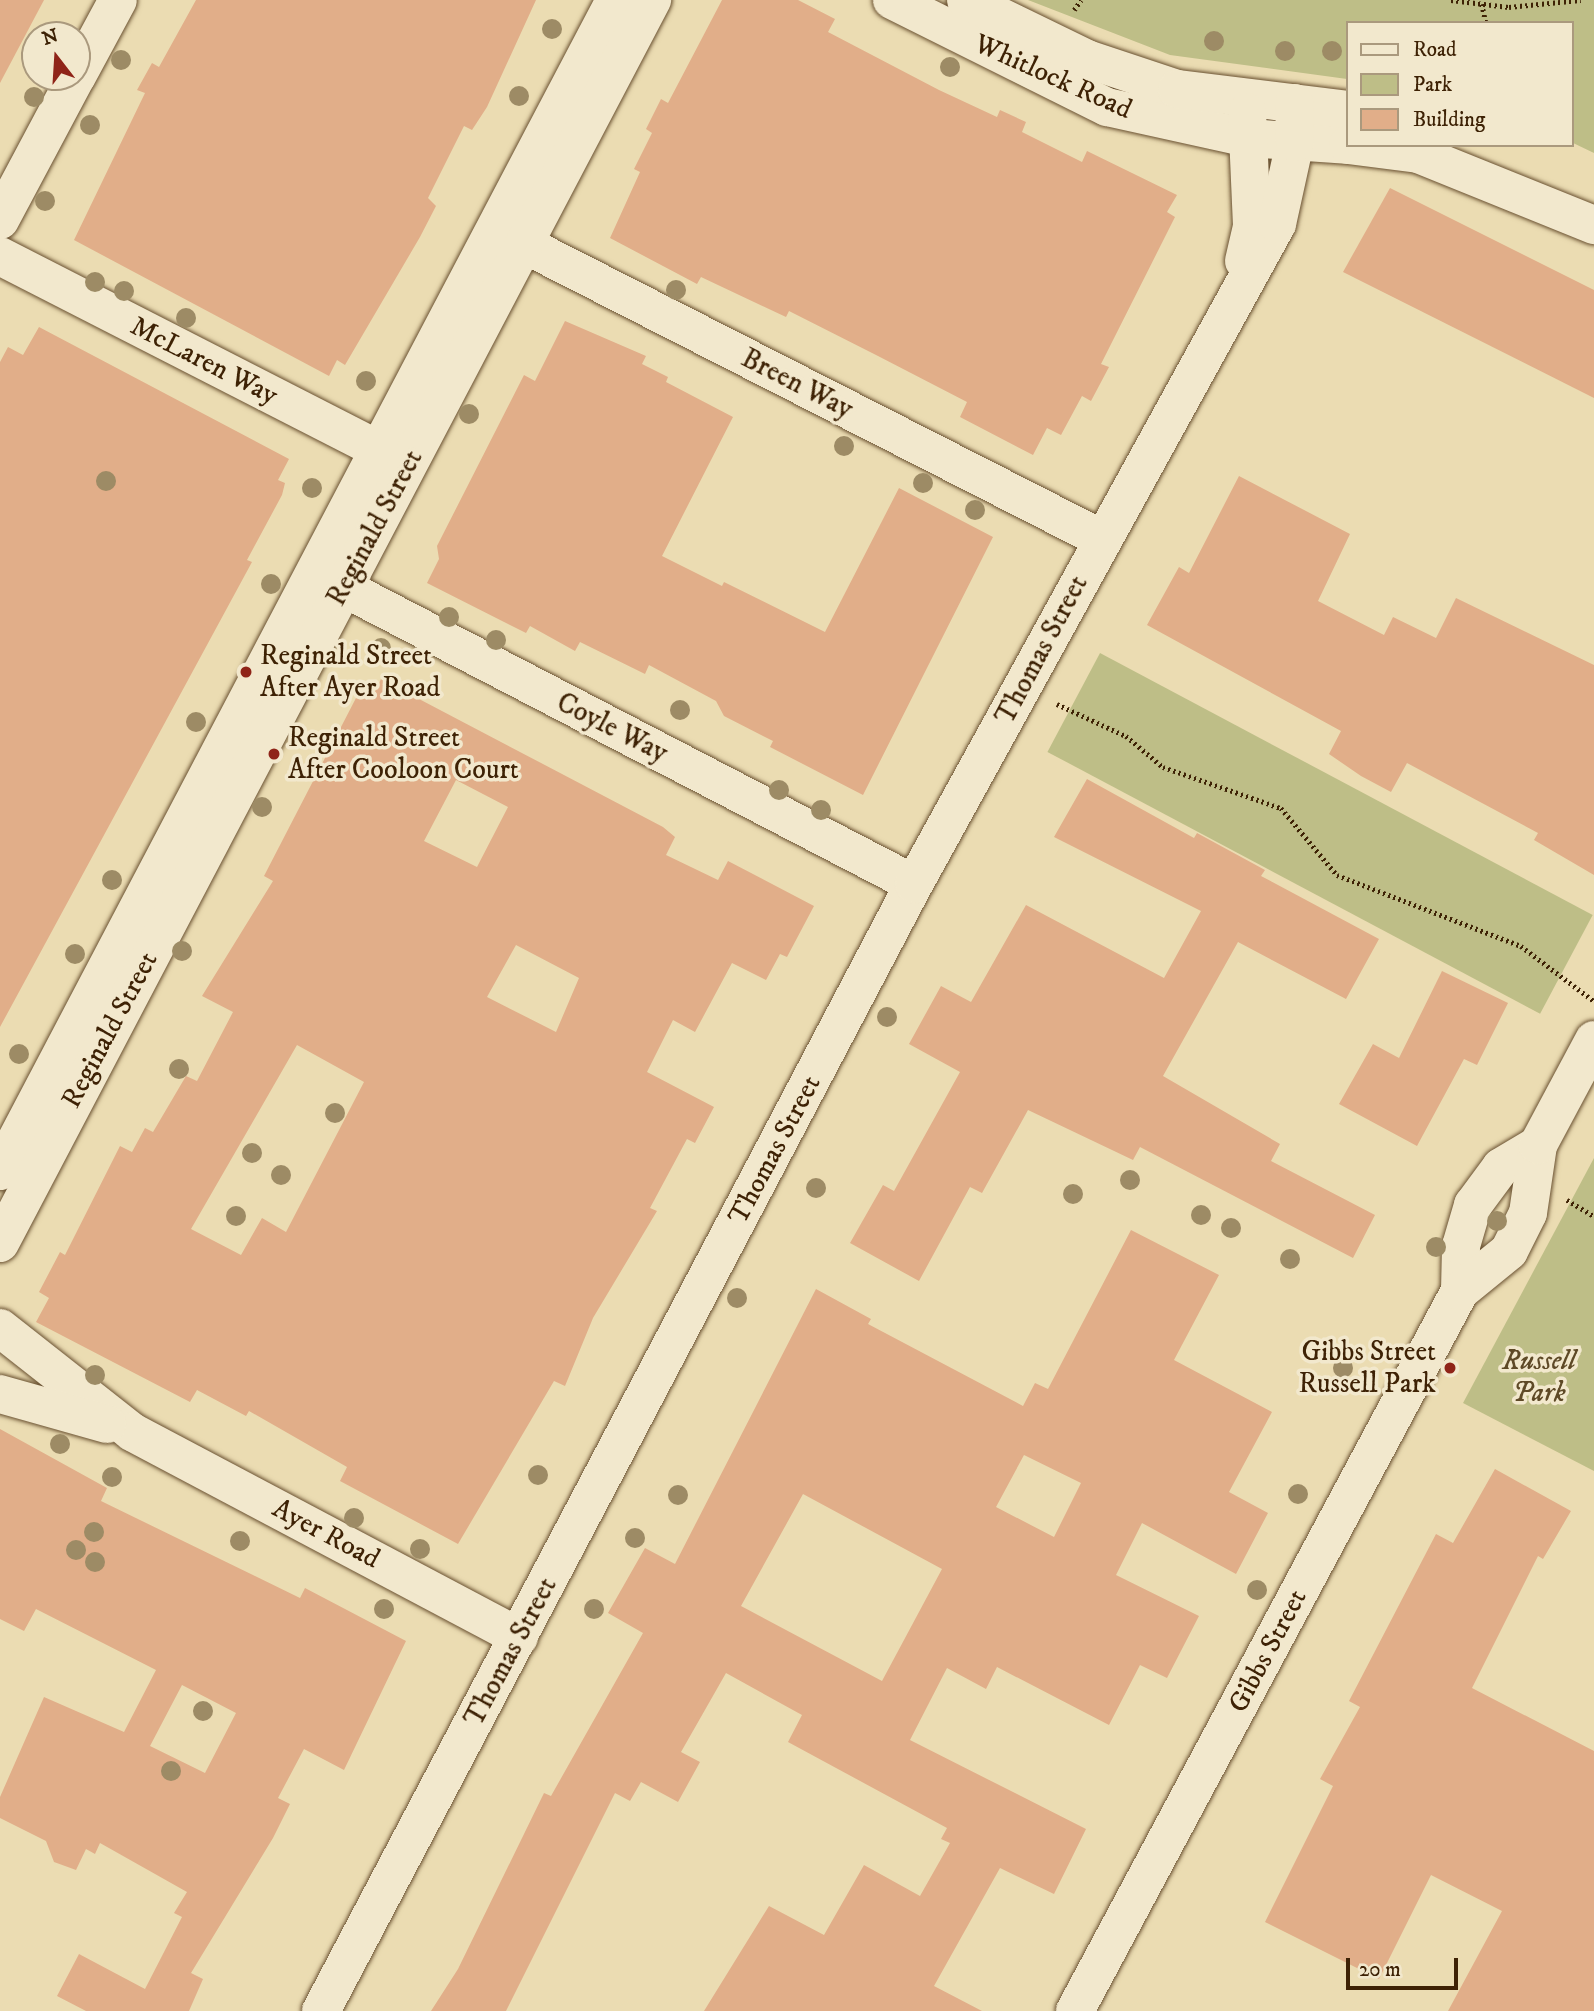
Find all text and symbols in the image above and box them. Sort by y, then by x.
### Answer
north arrow [21,21,91,91]
legend [1346,21,1573,147]
text: N [39,24,61,51]
street label: Whitlock Road [969,27,1137,127]
text: Road [1413,37,1457,63]
text: Park [1413,72,1452,98]
text: Building [1413,107,1485,133]
street label: McLaren Way [125,310,283,412]
street label: Breen Way [736,342,858,426]
street label: Reginald Street [320,444,430,612]
street label: Thomas Street [989,570,1095,730]
place label: Reginald Street After Ayer Road [260,639,440,705]
marker: Reginald Street After Ayer Road [238,664,254,680]
street label: Coyle Way [551,686,673,770]
place label: Reginald Street After Cooloon Court [288,721,519,787]
marker: Reginald Street After Cooloon Court [266,746,282,762]
street label: Reginald Street [55,946,165,1114]
street label: Thomas Street [722,1070,828,1230]
place label: Gibbs Street Russell Park [1298,1335,1436,1401]
park label: Russell Park [1502,1344,1576,1410]
marker: Gibbs Street Russell Park [1442,1360,1458,1376]
street label: Ayer Road [267,1492,385,1576]
street label: Thomas Street [458,1572,564,1732]
street label: Gibbs Street [1222,1584,1314,1718]
scale bar [1349,1944,1461,1988]
text: 20 m [1359,1957,1401,1983]

